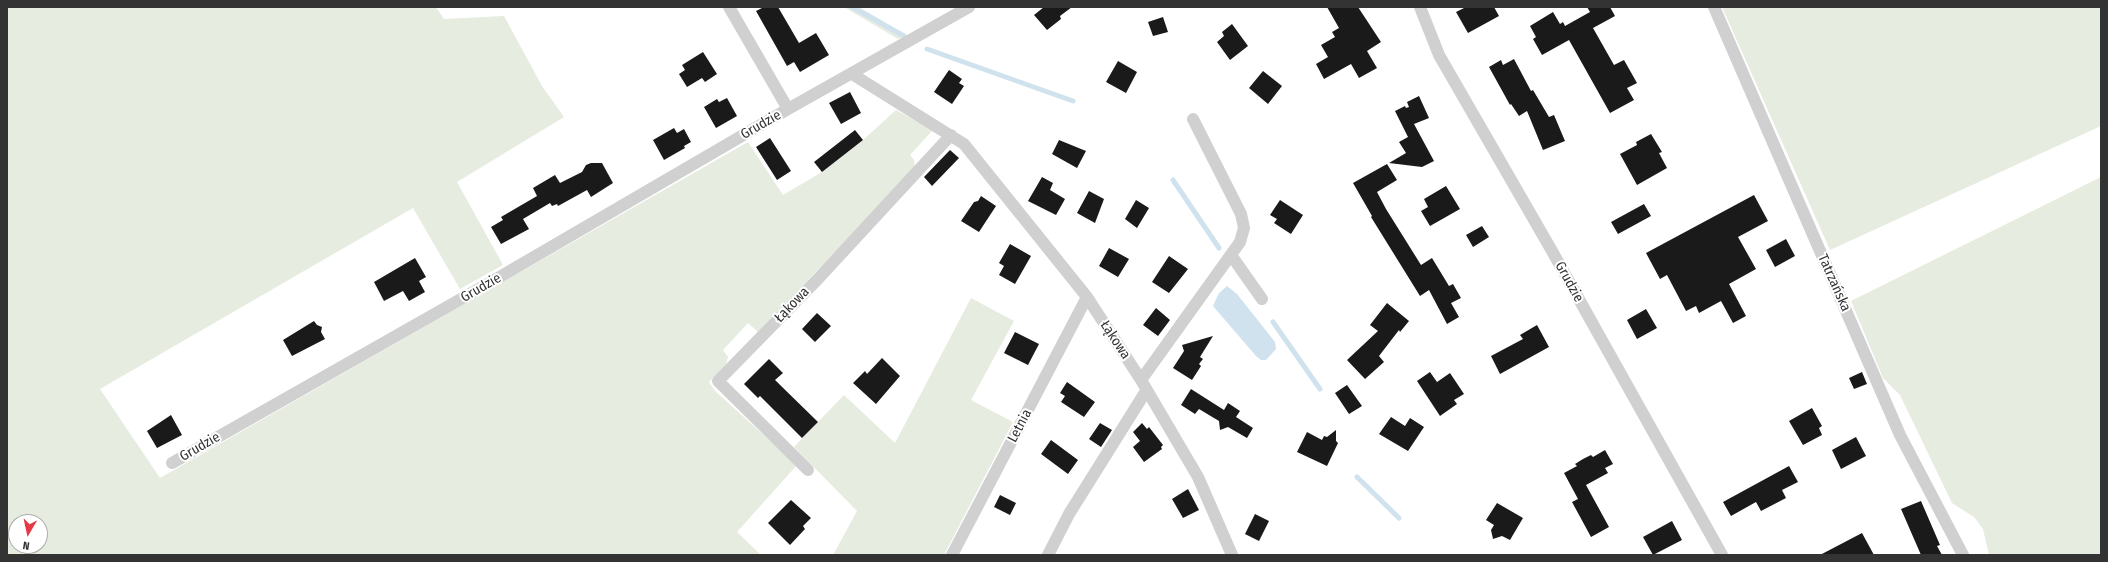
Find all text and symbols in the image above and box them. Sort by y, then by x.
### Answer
street label: Grudzie [738,107,784,143]
street label: Tatrzańska [1814,252,1854,314]
street label: Grudzie [1551,259,1587,305]
street label: Grudzie [458,270,504,306]
street label: Łąkowa [771,284,813,326]
street label: Łąkowa [1096,317,1134,363]
street label: Letnia [1004,407,1036,445]
street label: Grudzie [177,429,223,465]
north arrow [8,514,48,554]
text: N [22,538,30,552]

